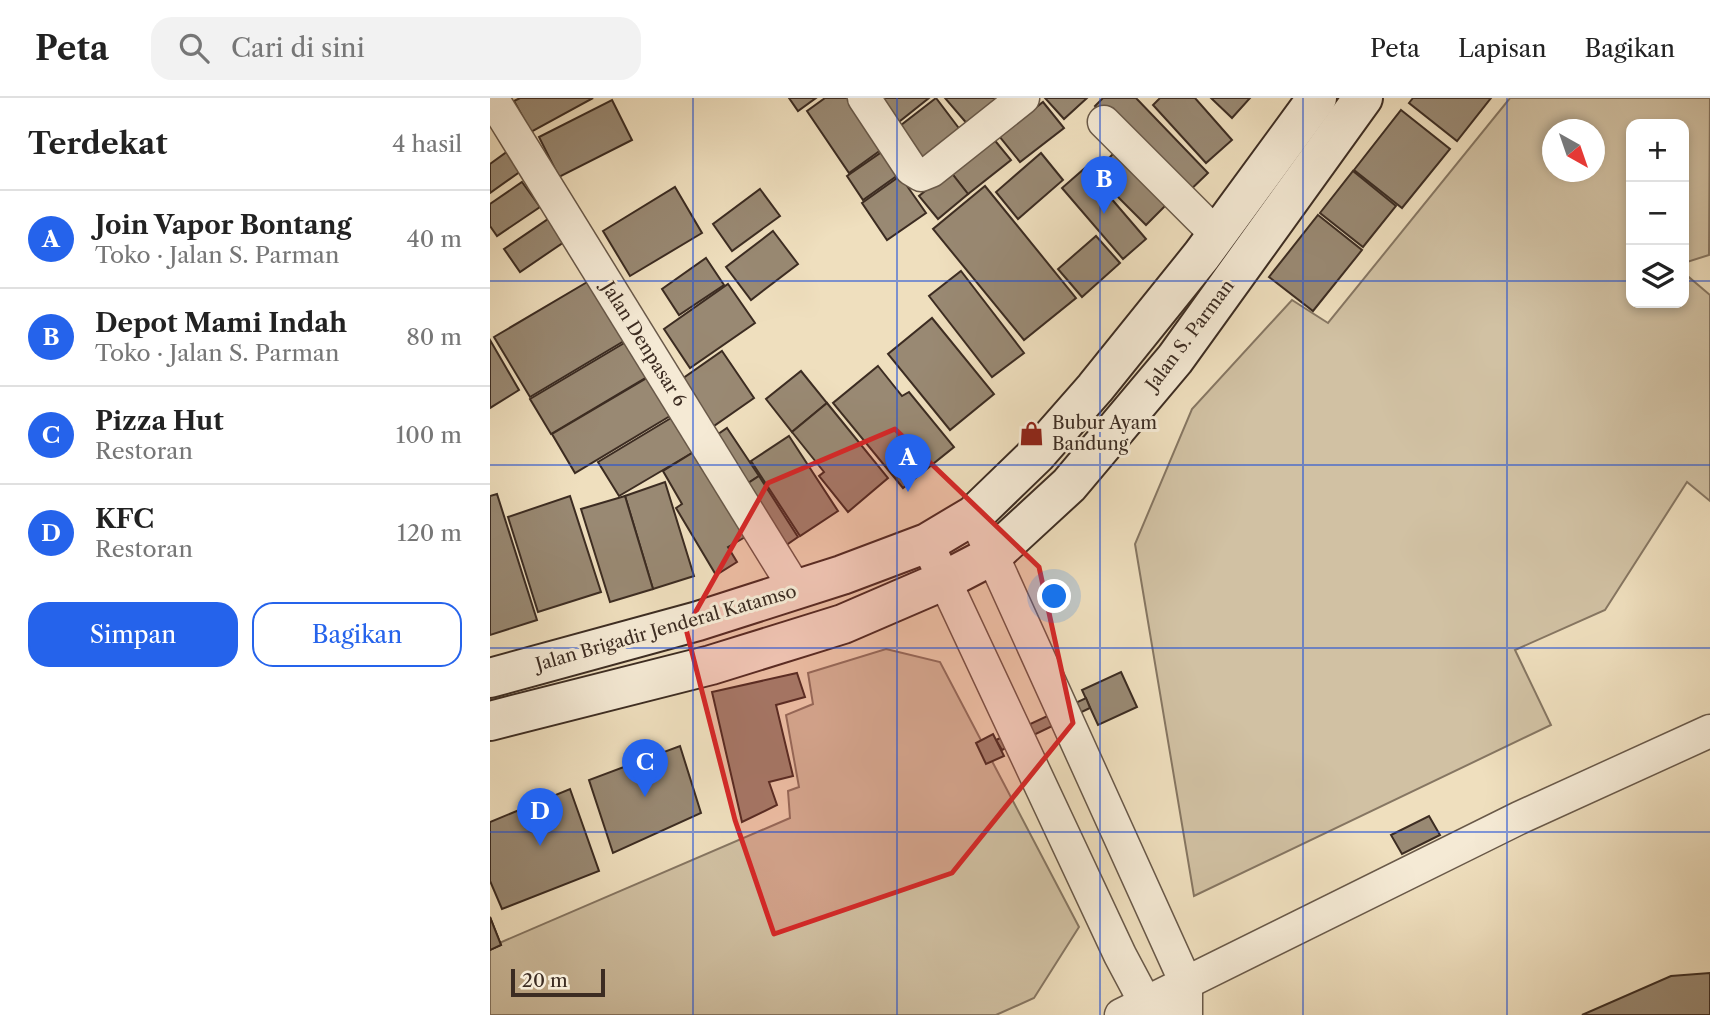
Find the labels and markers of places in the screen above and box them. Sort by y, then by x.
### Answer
pin: B [1081,156,1127,214]
place label: Bubur Ayam Bandung [1052,412,1157,455]
shop icon: Bubur Ayam Bandung [1018,419,1046,447]
pin: A [885,434,931,492]
pin: C [622,739,668,797]
pin: D [517,788,563,846]

